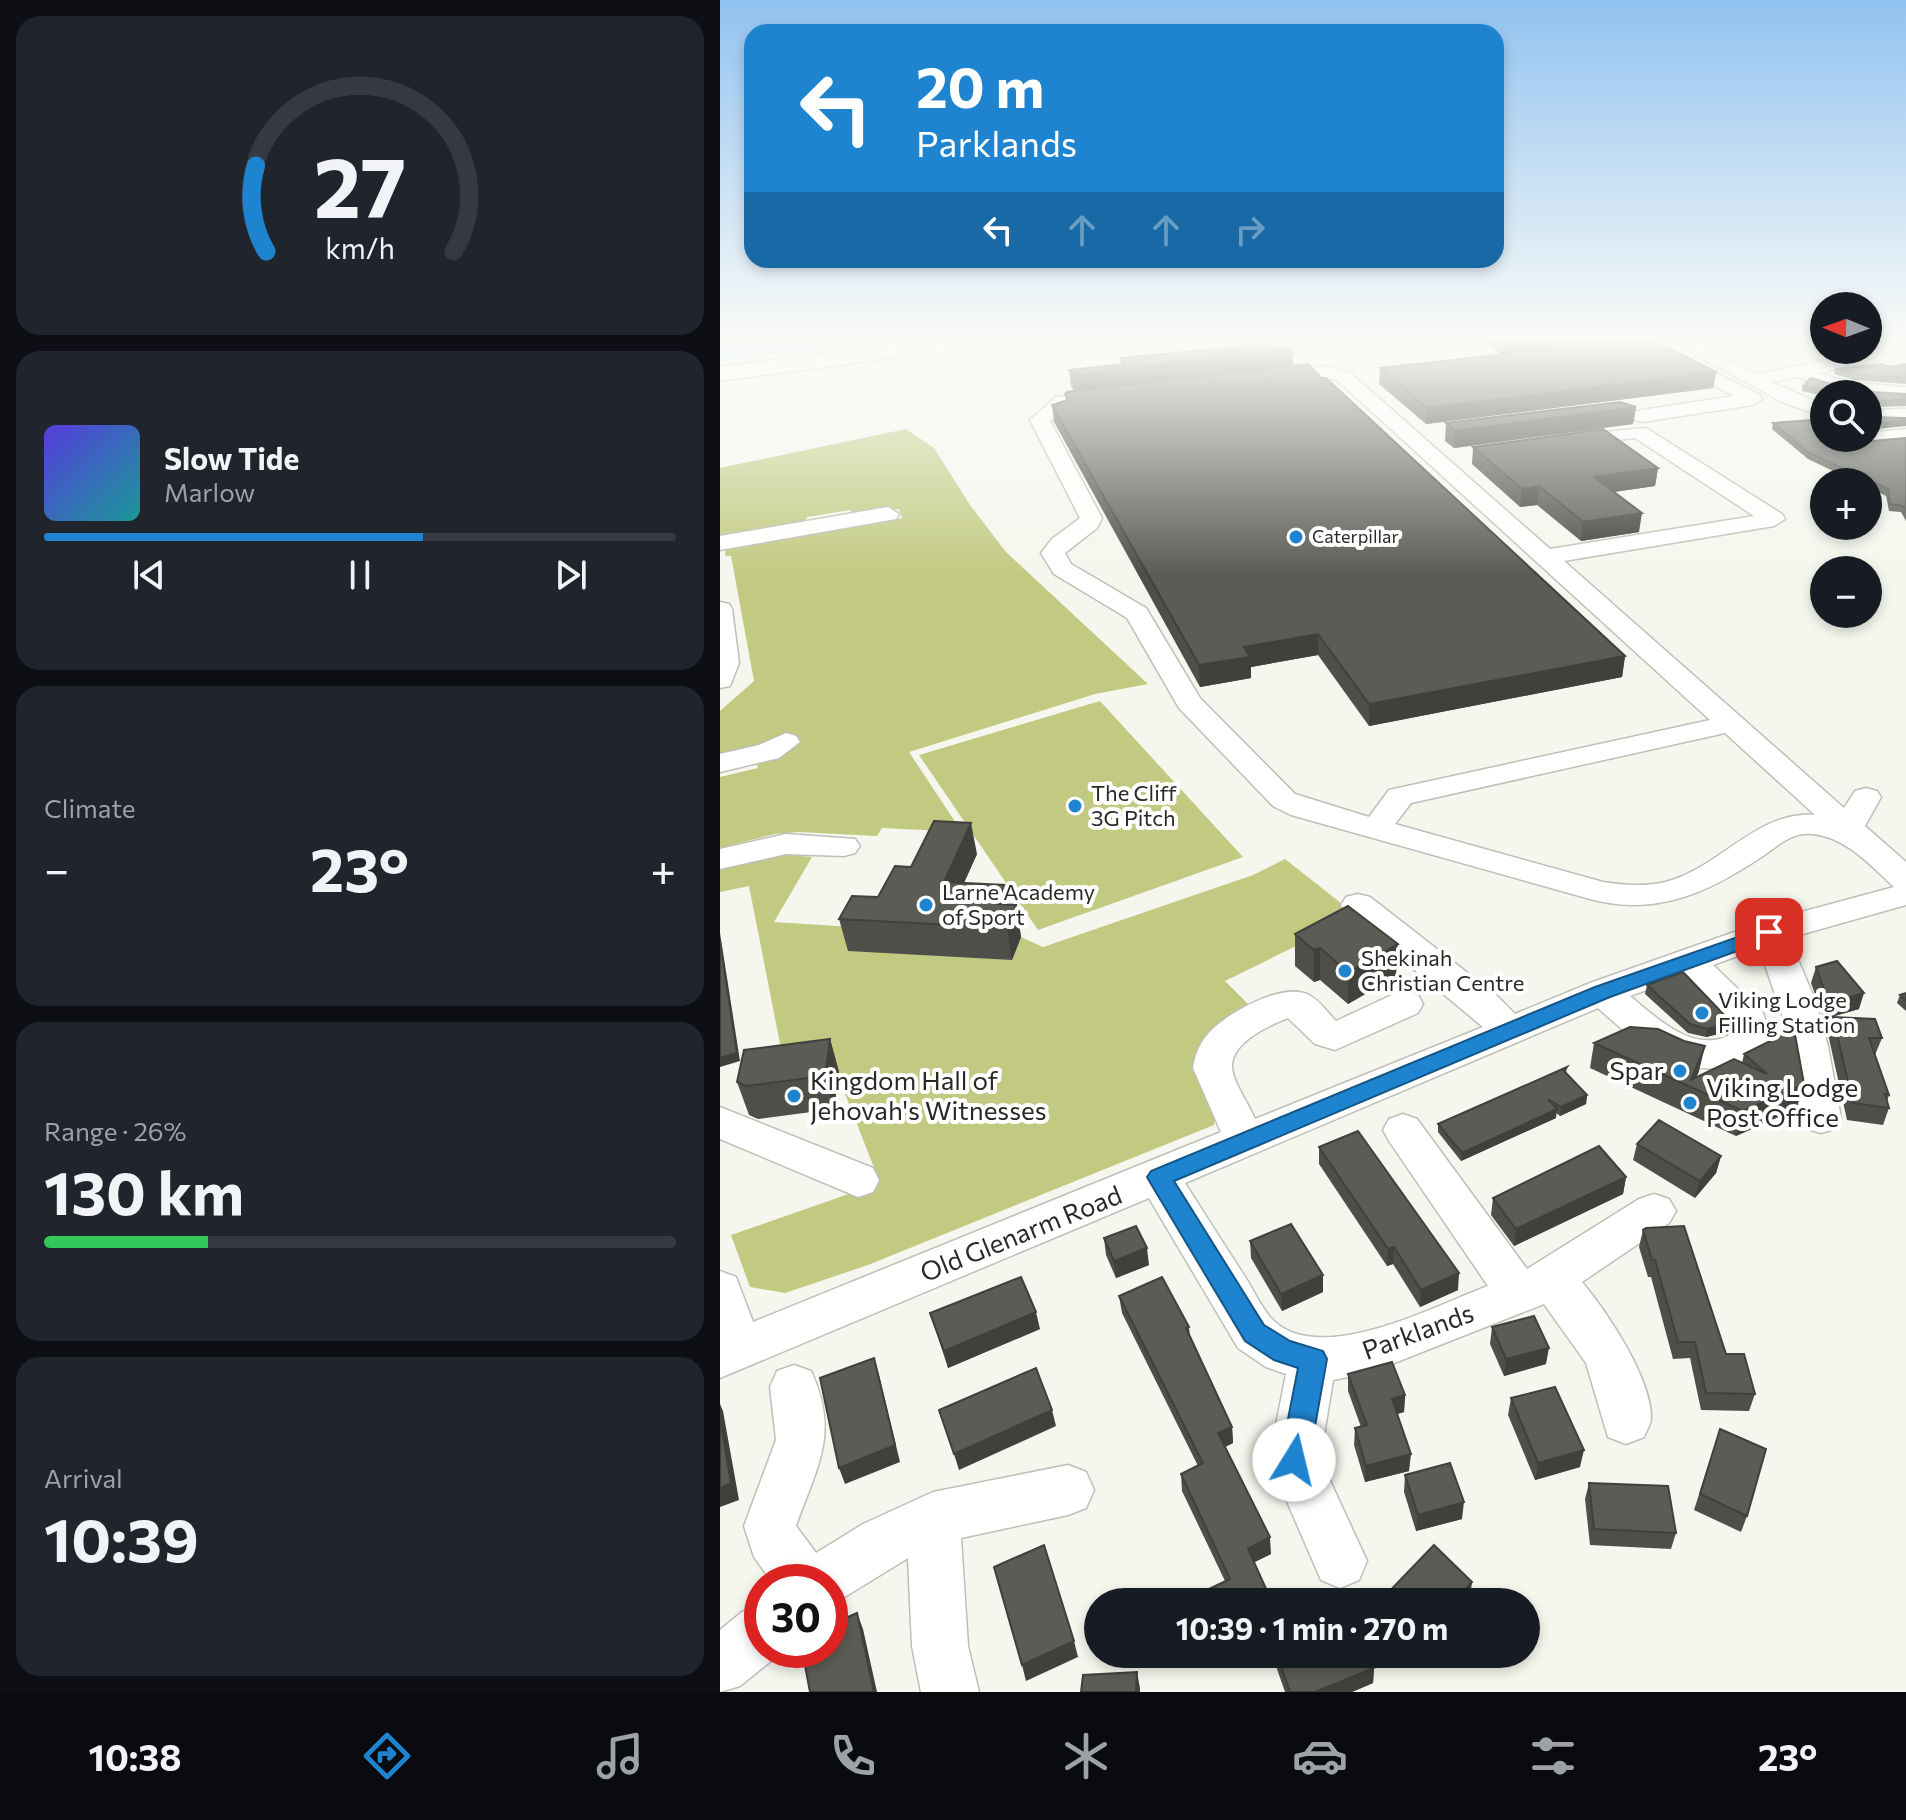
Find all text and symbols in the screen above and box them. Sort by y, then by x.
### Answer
text: 20 m [916,51,1044,120]
icon: left [784,56,888,160]
text: Parklands [916,120,1077,164]
text: 27 [314,132,406,234]
icon: left [976,208,1020,252]
icon: ahead [1060,208,1104,252]
icon: ahead [1144,208,1188,252]
icon: right [1228,208,1272,252]
text: km/h [325,230,395,265]
north arrow [1810,292,1882,364]
map controls [1810,292,1882,628]
button: search [1810,380,1882,452]
text: Slow Tide [164,439,299,476]
button: + [1810,468,1882,540]
text: Marlow [164,476,255,507]
place label: Caterpillar [1312,525,1399,547]
marker: Caterpillar [1287,528,1305,546]
icon: previous [127,553,171,597]
icon: pause [338,553,382,597]
icon: next [549,553,593,597]
button: − [1810,556,1882,628]
place label: The Cliff 3G Pitch [1091,779,1177,831]
text: Climate [44,792,136,823]
marker: The Cliff 3G Pitch [1066,797,1084,815]
text: 23° [310,831,409,904]
text: − [44,841,69,895]
text: + [650,841,676,895]
place label: Larne Academy of Sport [942,878,1095,930]
marker: Larne Academy of Sport [917,896,935,914]
pin [1735,898,1803,966]
icon: arrive [1747,910,1791,954]
place label: Shekinah Christian Centre [1361,944,1524,996]
marker: Shekinah Christian Centre [1336,962,1354,980]
place label: Viking Lodge Filling Station [1718,986,1855,1038]
marker: Viking Lodge Filling Station [1693,1004,1711,1022]
place label: Spar [1609,1054,1664,1085]
marker: Spar [1671,1062,1689,1080]
place label: Kingdom Hall of Jehovah's Witnesses [810,1064,1047,1125]
place label: Viking Lodge Post Office [1706,1071,1858,1132]
marker: Kingdom Hall of Jehovah's Witnesses [785,1087,803,1105]
marker: Viking Lodge Post Office [1681,1094,1699,1112]
text: Range · 26% [44,1115,187,1146]
text: 130 km [44,1154,244,1227]
street label: Old Glenarm Road [915,1178,1126,1287]
street label: Parklands [1358,1296,1477,1365]
position arrow [1252,1418,1336,1502]
text: Arrival [44,1462,123,1493]
text: 10:39 [44,1501,199,1574]
speed limit sign: 30 [744,1564,848,1668]
text: 10:39 · 1 min · 270 m [1176,1609,1448,1646]
icon: directions [359,1728,415,1784]
icon: music [592,1728,648,1784]
icon: phone [825,1728,881,1784]
icon: climate [1058,1728,1114,1784]
icon: car [1292,1728,1348,1784]
icon: filters [1525,1728,1581,1784]
text: 10:38 [89,1734,182,1778]
text: 23° [1758,1734,1817,1778]

